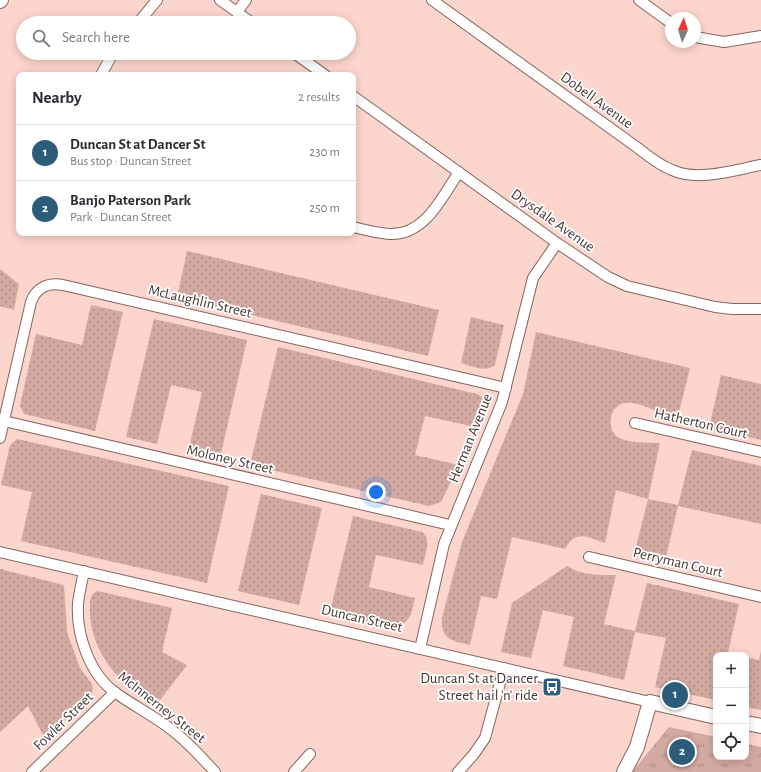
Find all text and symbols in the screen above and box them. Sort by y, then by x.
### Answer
north arrow [665,12,701,48]
search box [16,16,356,60]
icon: search [30,27,52,49]
text: Search here [62,30,130,45]
street label: Dobell Avenue [558,69,636,132]
text: Nearby [32,89,82,106]
text: 2 results [298,91,340,104]
text: Duncan St at Dancer St [70,137,206,152]
text: 1 [43,146,47,159]
text: 230 m [309,146,340,159]
text: Bus stop · Duncan Street [70,155,191,168]
street label: Drysdale Avenue [508,186,597,255]
text: Banjo Paterson Park [70,193,191,208]
text: 2 [42,202,48,215]
text: 250 m [309,202,340,215]
text: Park · Duncan Street [70,211,172,224]
street label: McLaughlin Street [147,282,253,321]
street label: Herman Avenue [446,392,495,485]
street label: Hatherton Court [653,405,749,442]
street label: Moloney Street [185,442,275,477]
your location [366,482,386,502]
street label: Perryman Court [632,545,724,580]
street label: Duncan Street [320,602,404,635]
map controls [713,652,749,760]
button: + [713,652,749,688]
street label: McInnerney Street [115,669,208,746]
place label: Duncan St at Dancer Street hail 'n' ride [420,671,538,703]
bus stop icon: Duncan St at Dancer Street hail 'n' ride [541,676,563,698]
pin: 1 [662,680,688,710]
button: − [713,688,749,724]
street label: Fowler Street [31,689,96,753]
button: locate [713,724,749,760]
pin: 2 [669,737,695,767]

